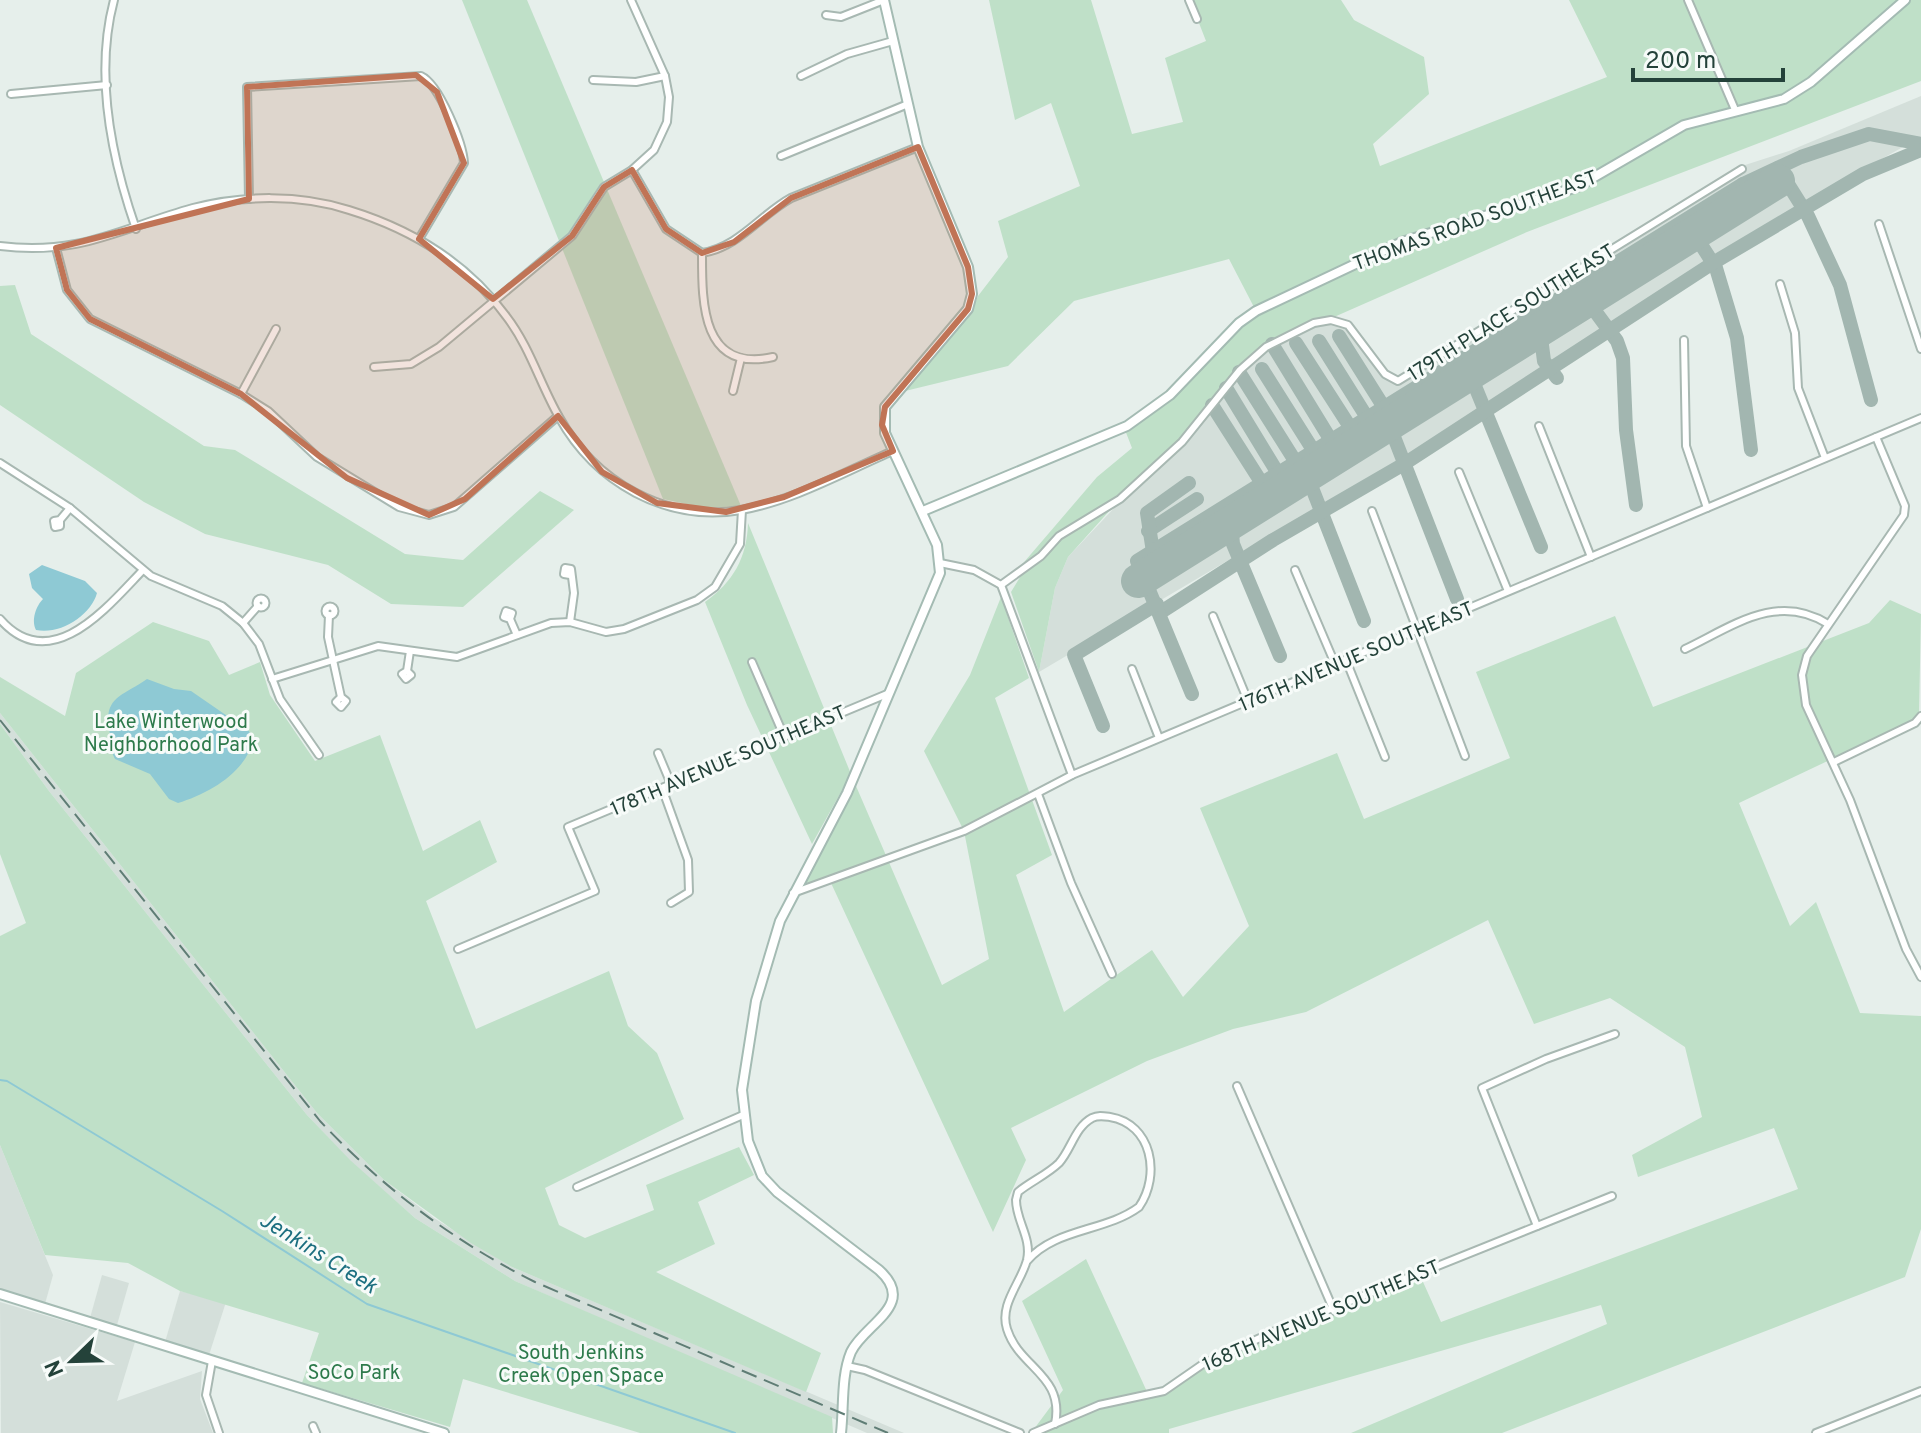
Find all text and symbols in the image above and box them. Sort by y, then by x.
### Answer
scale bar [1633,32,1783,82]
text: 200 m [1645,47,1716,77]
street label: THOMAS ROAD SOUTHEAST [1350,165,1602,278]
street label: 179TH PLACE SOUTHEAST [1403,239,1621,388]
street label: 176TH AVENUE SOUTHEAST [1235,597,1478,719]
street label: 178TH AVENUE SOUTHEAST [607,700,851,823]
park label: Lake Winterwood Neighborhood Park [84,710,258,759]
water label: Jenkins Creek [254,1207,382,1301]
street label: 168TH AVENUE SOUTHEAST [1199,1255,1445,1379]
north arrow [32,1321,112,1401]
park label: South Jenkins Creek Open Space [498,1341,664,1390]
text: N [40,1355,71,1380]
park label: SoCo Park [308,1361,400,1387]

